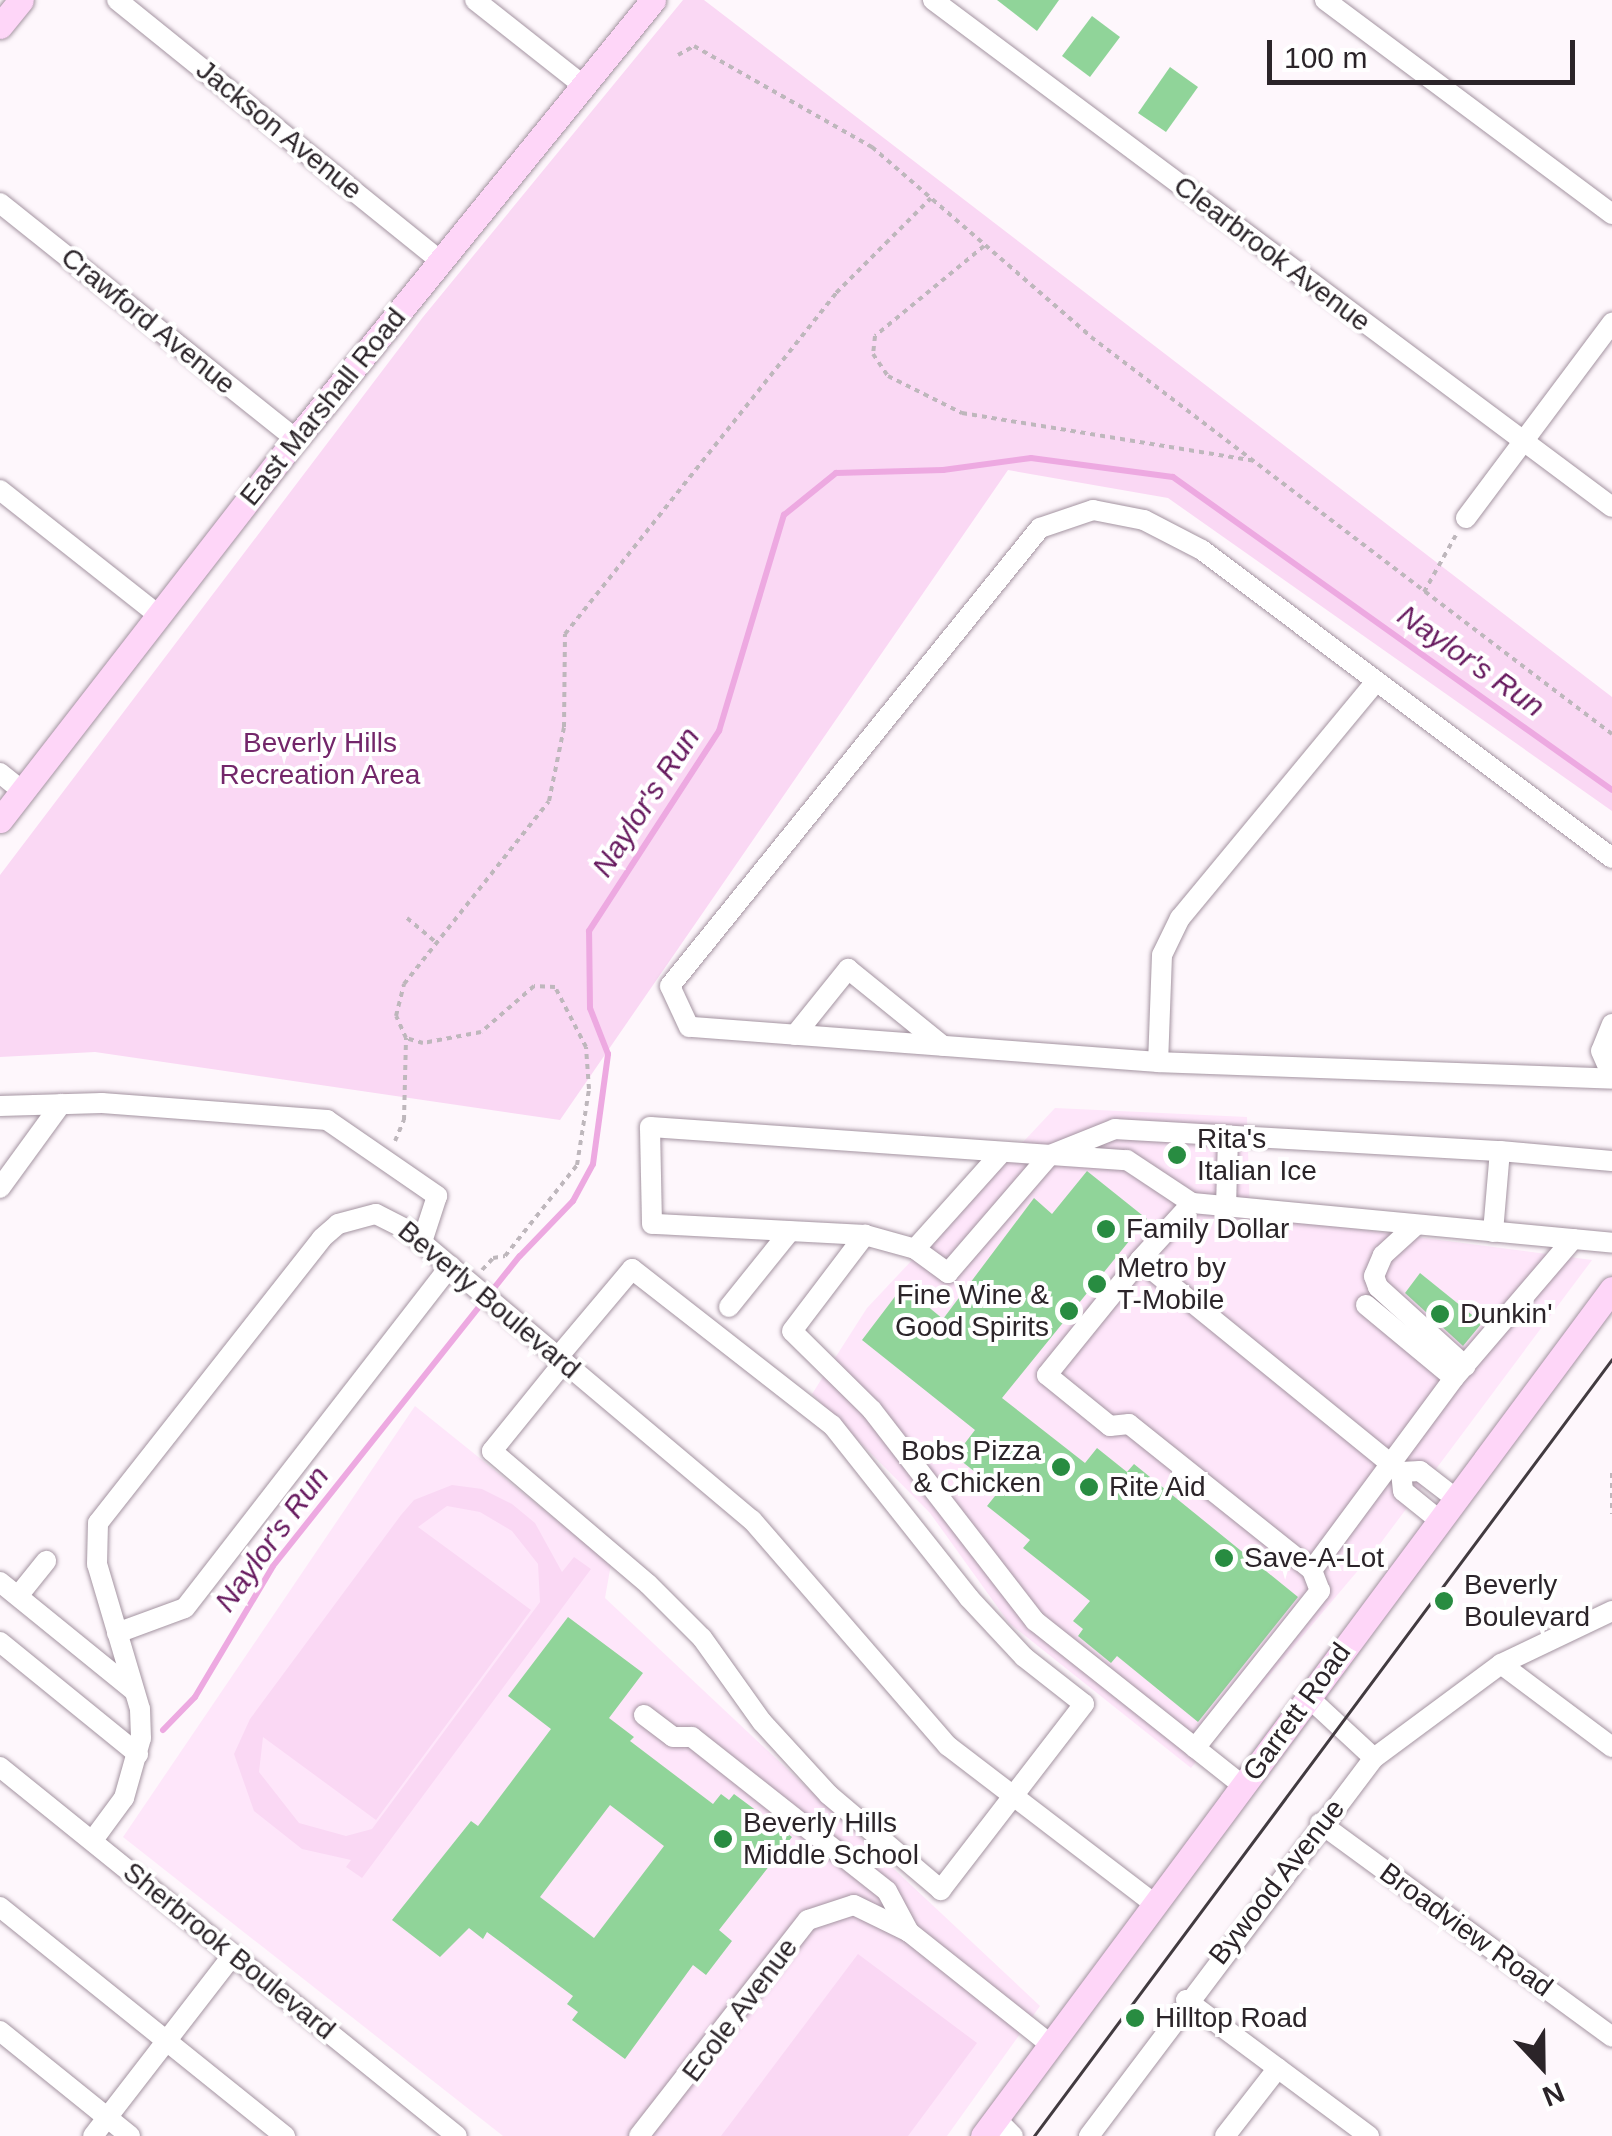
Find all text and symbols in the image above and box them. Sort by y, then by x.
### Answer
scale bar [1272,20,1580,82]
text: 100 m [1284,41,1367,74]
street label: Jackson Avenue [189,52,369,208]
street label: Clearbrook Avenue [1166,169,1378,339]
street label: Crawford Avenue [54,240,242,402]
street label: East Marshall Road [233,301,413,513]
water label: Naylor's Run [1391,597,1551,725]
water label: Naylor's Run [584,721,708,883]
park label: Beverly Hills Recreation Area [219,726,421,792]
place label: Rita's Italian Ice [1197,1122,1317,1188]
marker: Rita's Italian Ice [1166,1144,1188,1166]
place label: Family Dollar [1126,1212,1289,1246]
street label: Beverly Boulevard [391,1214,587,1386]
marker: Family Dollar [1095,1218,1117,1240]
place label: Metro by T-Mobile [1117,1251,1226,1317]
marker: Metro by T-Mobile [1086,1273,1108,1295]
place label: Fine Wine & Good Spirits [895,1278,1049,1344]
place label: Dunkin' [1460,1297,1553,1331]
marker: Fine Wine & Good Spirits [1058,1300,1080,1322]
marker: Dunkin' [1429,1303,1451,1325]
place label: Bobs Pizza & Chicken [901,1434,1041,1500]
marker: Bobs Pizza & Chicken [1050,1456,1072,1478]
water label: Naylor's Run [207,1459,337,1619]
place label: Rite Aid [1109,1470,1207,1504]
marker: Rite Aid [1078,1476,1100,1498]
place label: Save-A-Lot [1244,1541,1384,1575]
marker: Save-A-Lot [1213,1547,1235,1569]
place label: Beverly Boulevard [1464,1568,1590,1634]
marker: Beverly Boulevard [1433,1590,1455,1612]
street label: Garrett Road [1236,1637,1358,1787]
street label: Bywood Avenue [1202,1792,1352,1972]
place label: Beverly Hills Middle School [743,1806,919,1872]
marker: Beverly Hills Middle School [712,1828,734,1850]
street label: Sherbrook Boulevard [116,1855,342,2047]
street label: Broadview Road [1373,1856,1559,2004]
street label: Ecole Avenue [675,1931,805,2089]
place label: Hilltop Road [1155,2001,1308,2035]
marker: Hilltop Road [1124,2007,1146,2029]
north arrow [1492,2016,1592,2116]
text: N [1538,2076,1569,2112]

